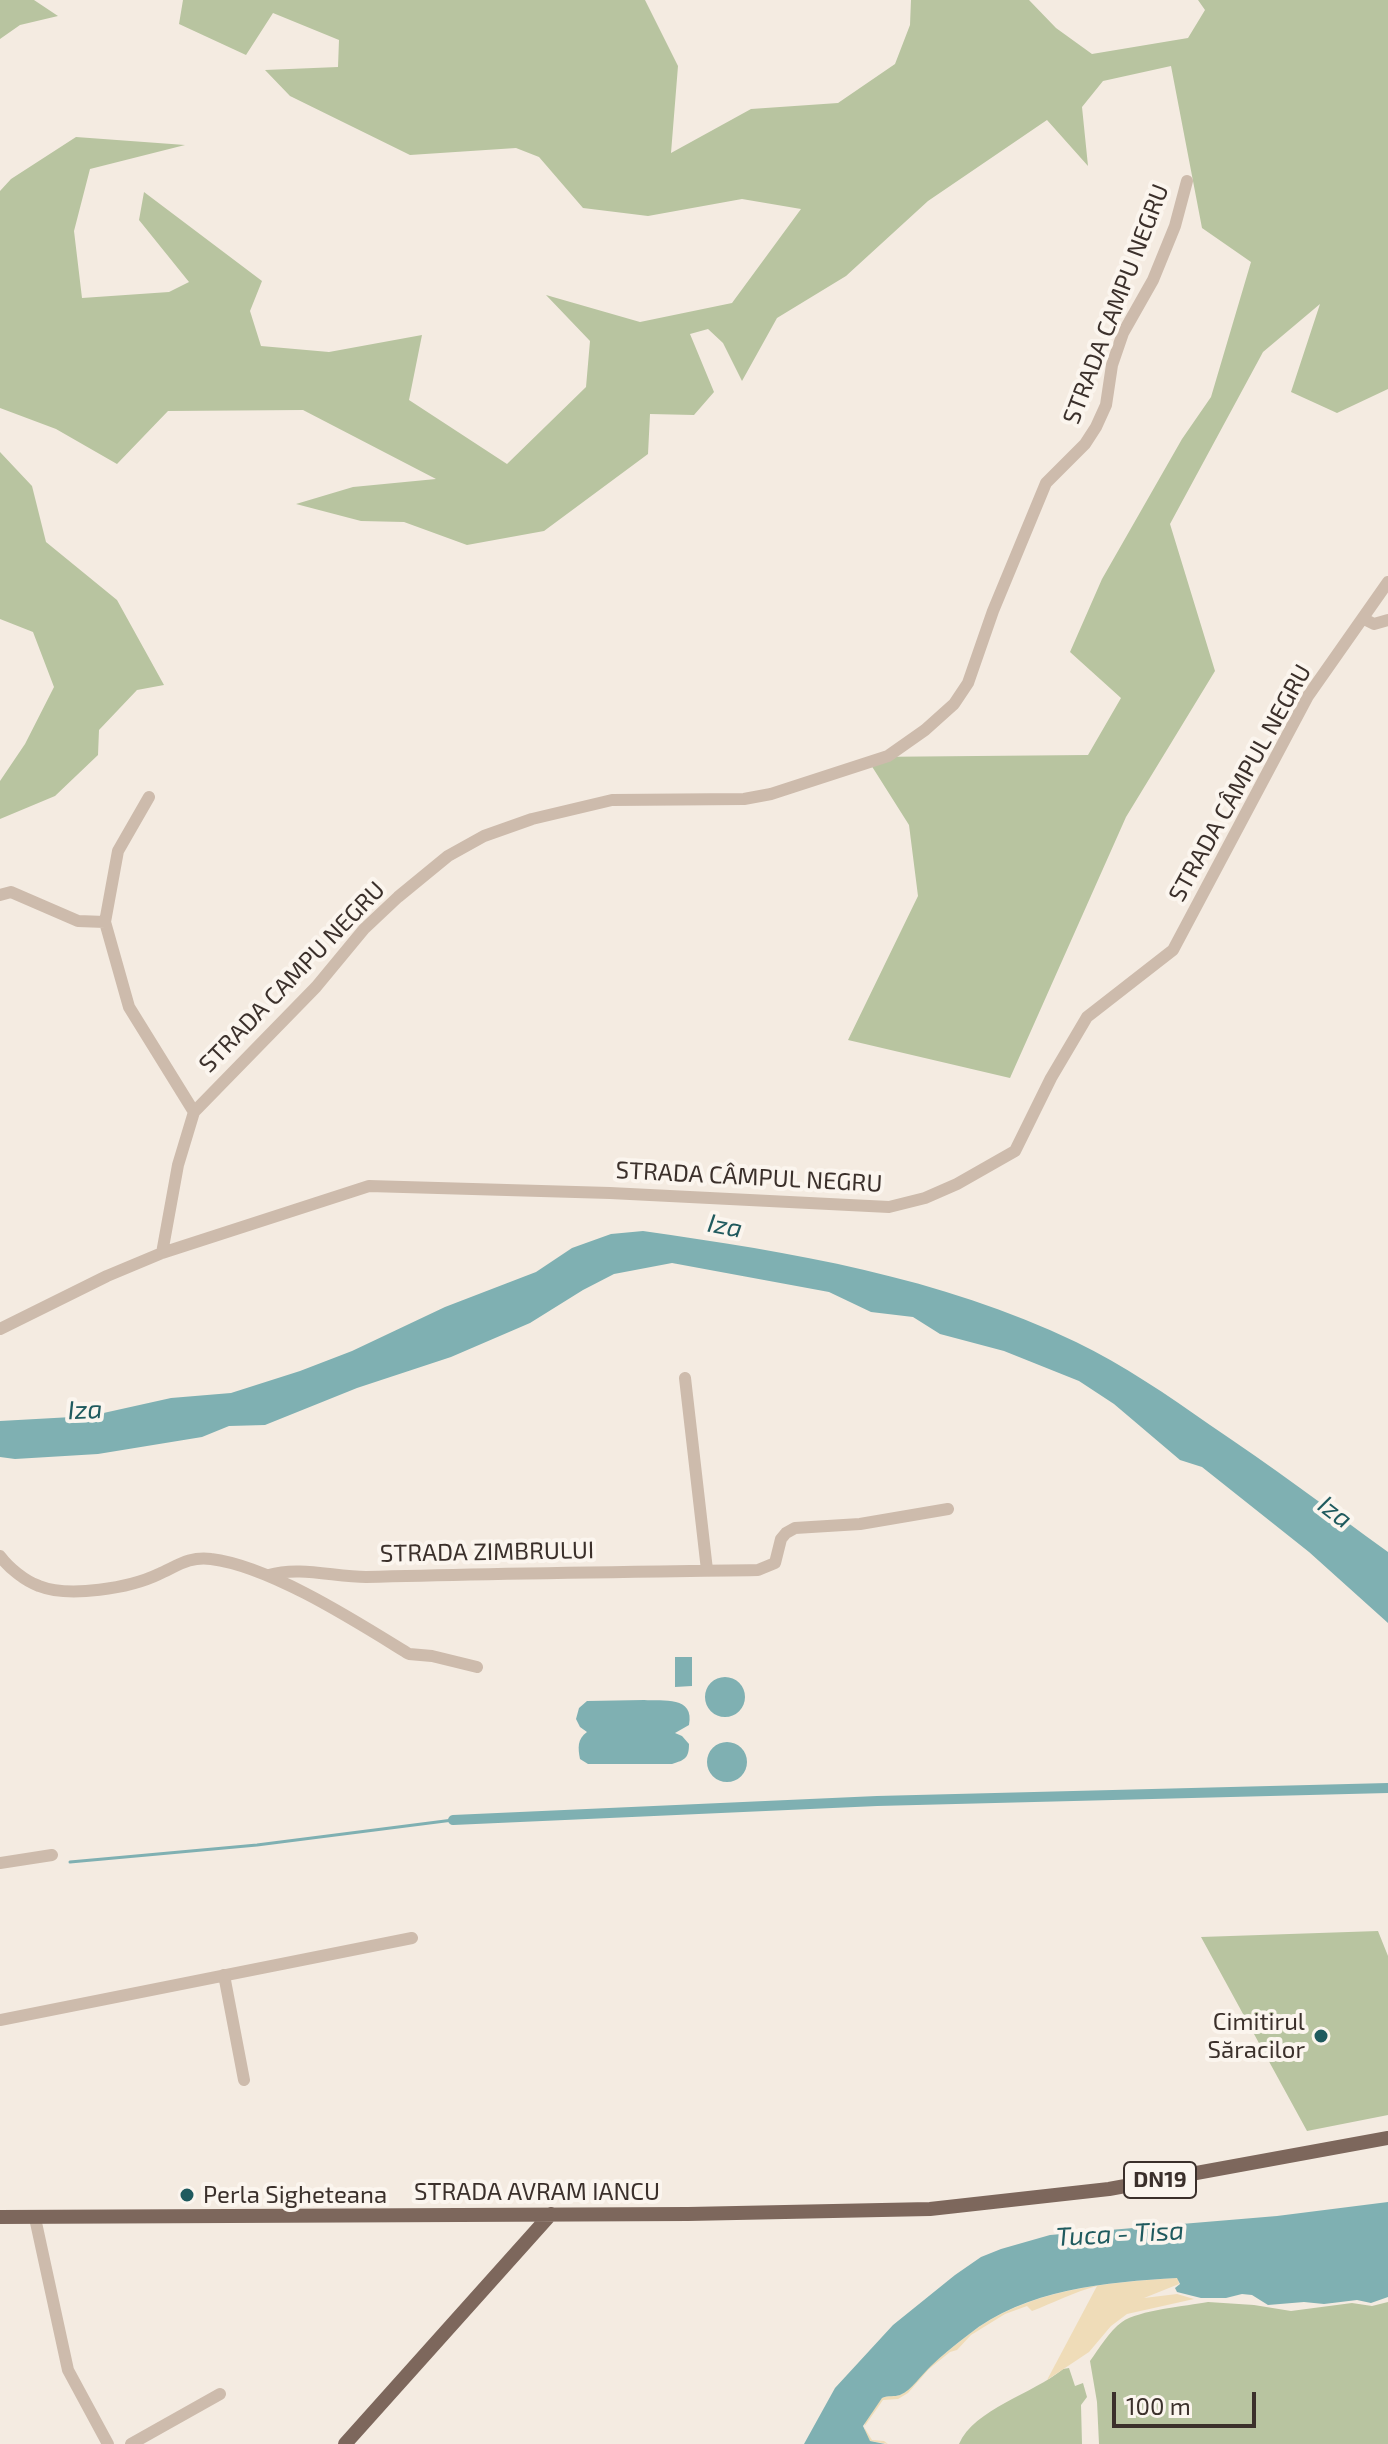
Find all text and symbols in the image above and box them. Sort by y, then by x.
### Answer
street label: STRADA CAMPU NEGRU [1057,180,1175,428]
street label: STRADA CÂMPUL NEGRU [1163,659,1317,907]
street label: STRADA CAMPU NEGRU [193,875,391,1079]
street label: STRADA CÂMPUL NEGRU [615,1156,883,1198]
water label: Iza [705,1207,745,1245]
water label: Iza [67,1394,103,1426]
water label: Iza [1312,1489,1358,1535]
street label: STRADA ZIMBRULUI [380,1536,594,1568]
place label: Cimitirul Săracilor [1207,2008,1305,2064]
marker: Cimitirul Săracilor [1312,2027,1330,2045]
road number: DN19 [1124,2162,1196,2198]
street label: STRADA AVRAM IANCU [414,2178,660,2206]
place label: Perla Sigheteana [203,2181,387,2209]
marker: Perla Sigheteana [178,2186,196,2204]
water label: Тиса - Tisa [1055,2215,1185,2253]
scale bar [1116,2376,1260,2426]
text: 100 m [1126,2391,1191,2420]

